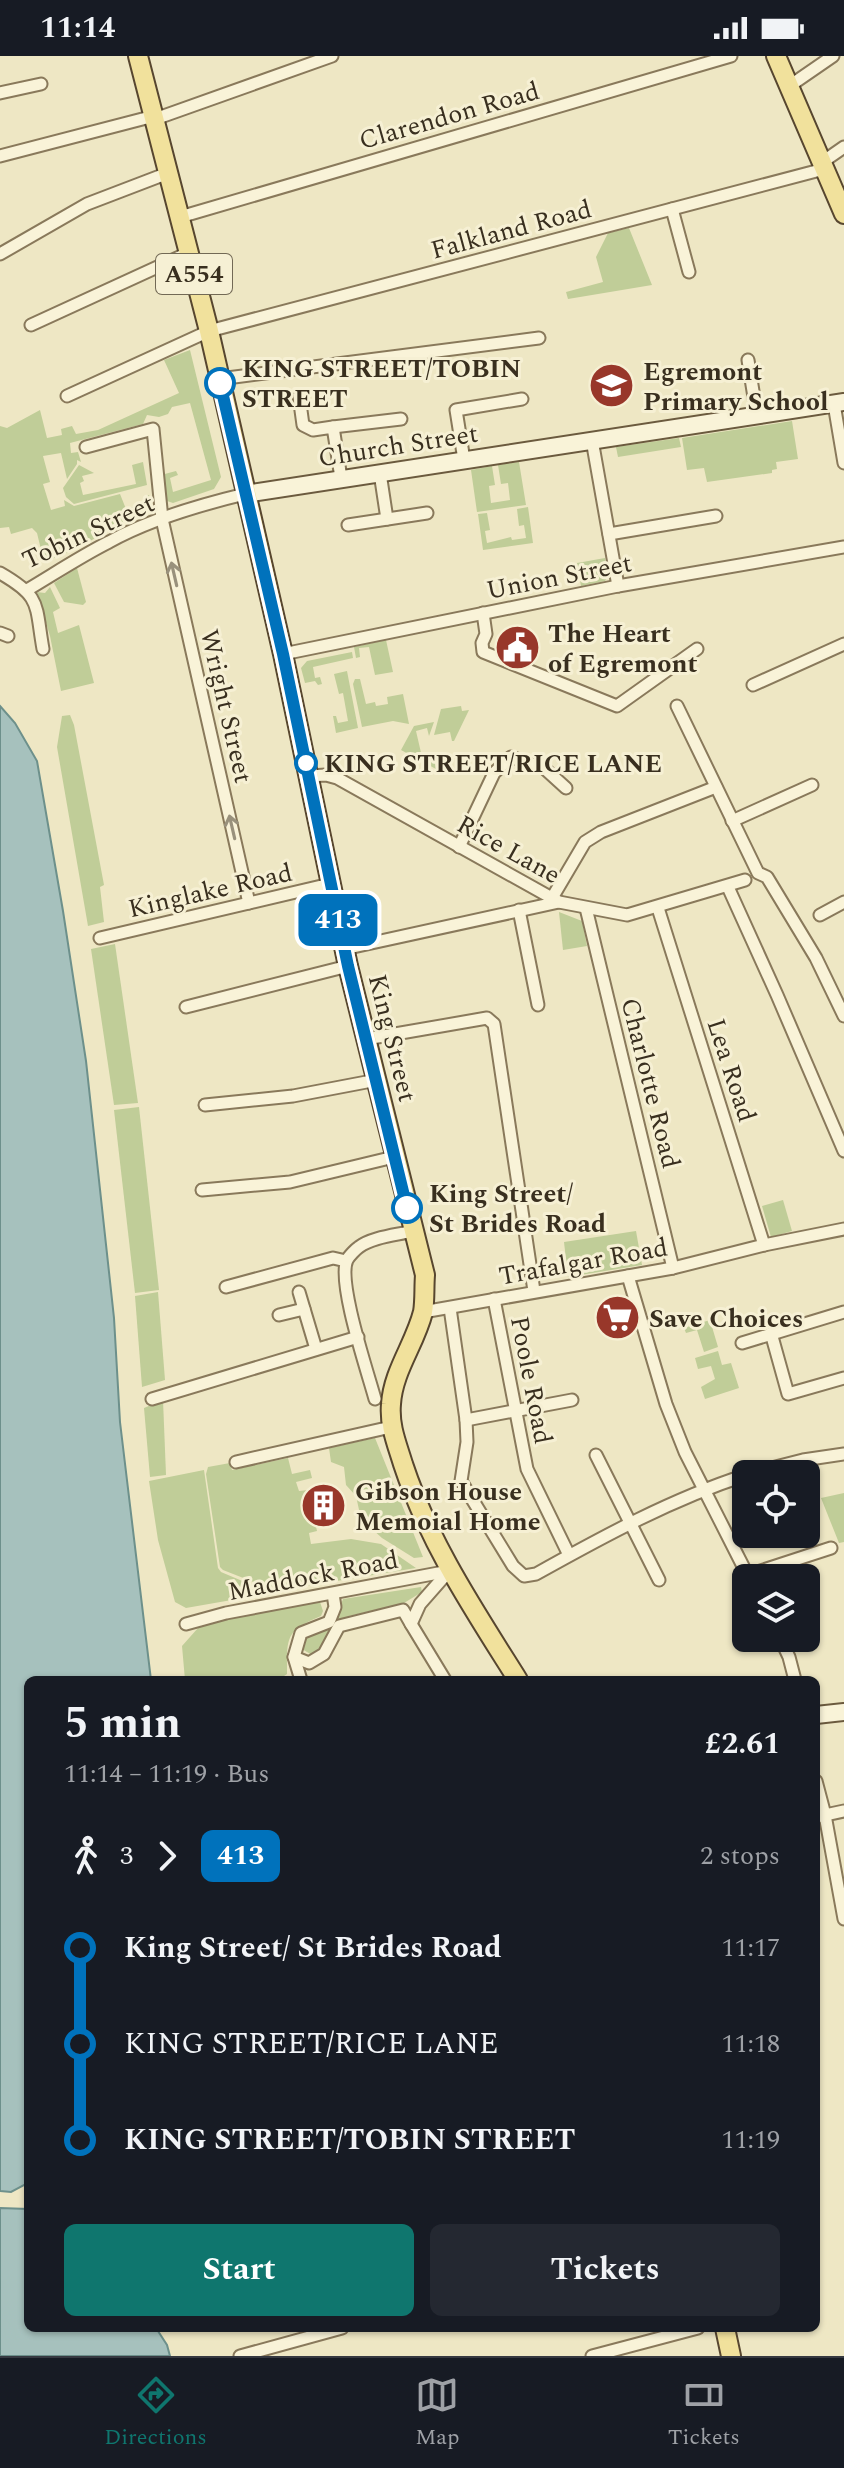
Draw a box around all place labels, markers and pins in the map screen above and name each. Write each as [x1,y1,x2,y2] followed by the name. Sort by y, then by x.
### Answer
[242,349,521,419] place label: KING STREET/TOBIN STREET
[643,352,828,422] place label: Egremont Primary School
[588,362,636,410] school or university icon: Egremont Primary School
[205,368,235,398] marker: KING STREET/TOBIN STREET
[548,614,698,684] place label: The Heart of Egremont
[493,624,541,672] public building icon: The Heart of Egremont
[324,744,662,784] place label: KING STREET/RICE LANE
[295,752,317,774] marker: KING STREET/RICE LANE
[429,1174,606,1244] place label: King Street/ St Brides Road
[392,1193,422,1223] marker: King Street/ St Brides Road
[594,1294,642,1342] supermarket icon: Save Choices
[649,1299,803,1339] place label: Save Choices
[355,1472,541,1542] place label: Gibson House Memoial Home
[300,1482,348,1530] building icon: Gibson House Memoial Home

